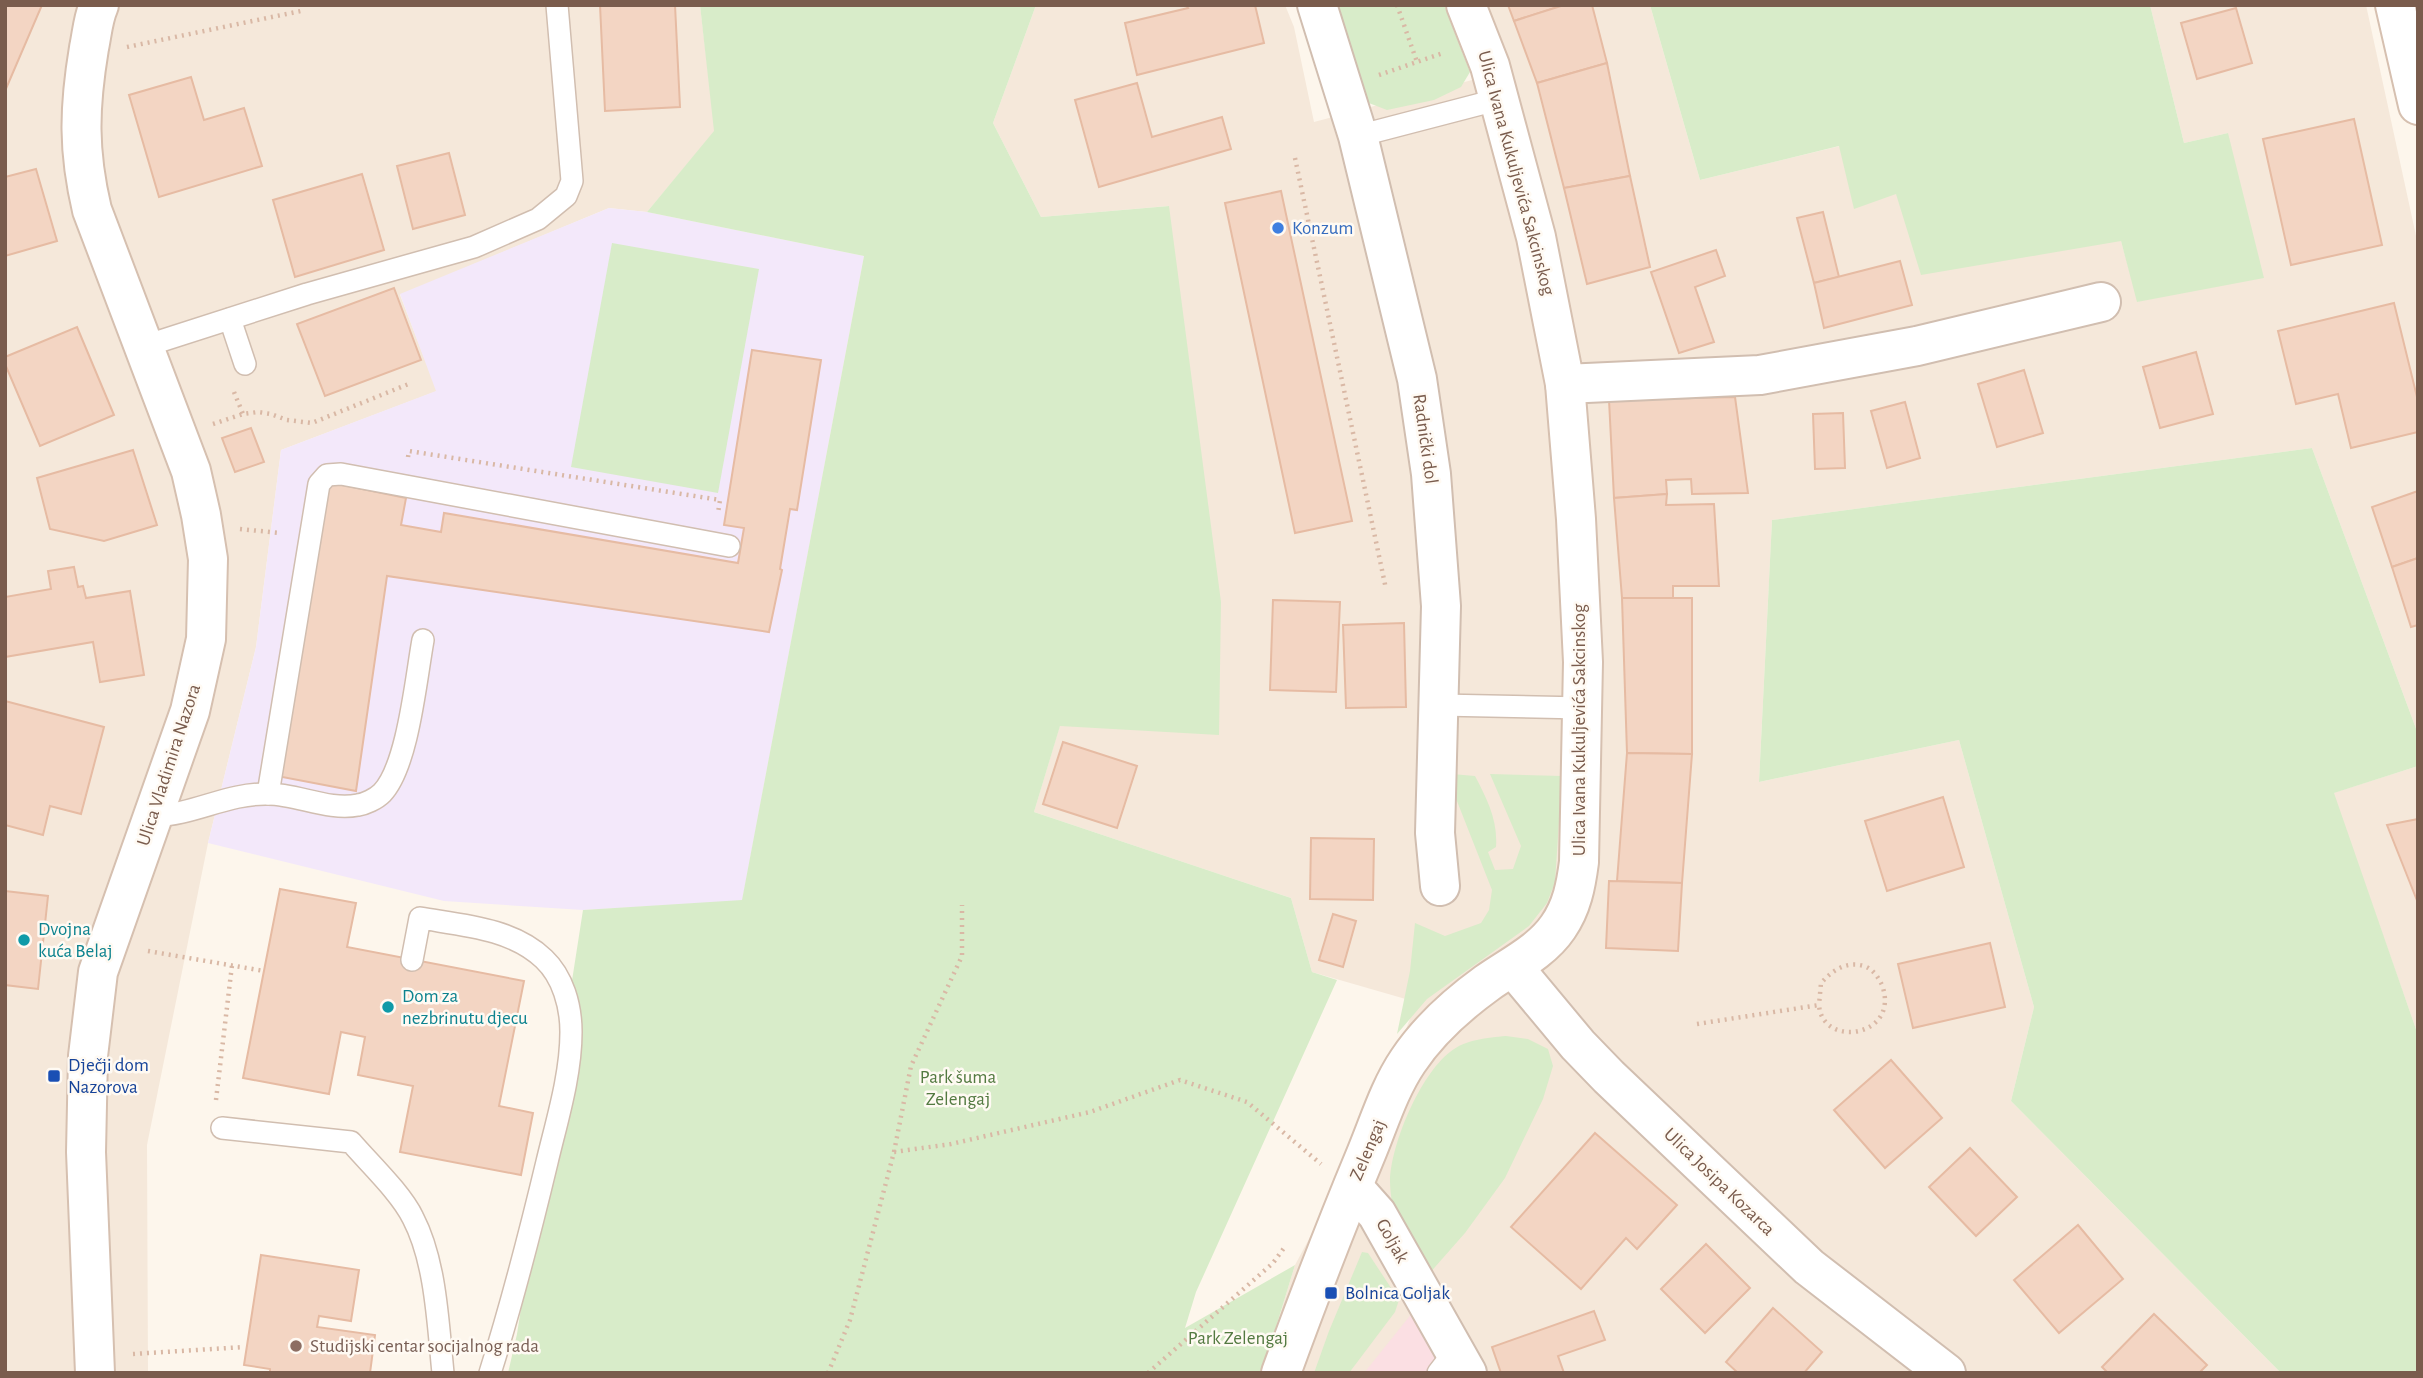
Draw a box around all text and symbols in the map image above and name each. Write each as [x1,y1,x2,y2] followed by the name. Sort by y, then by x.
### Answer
[1474,49,1558,298] street label: Ulica Ivana Kukuljevića Sakcinskog
[1292,219,1353,238] place label: Konzum
[1270,220,1286,236] marker: Konzum
[1409,393,1441,485] street label: Radnički dol
[1570,603,1589,856] street label: Ulica Ivana Kukuljevića Sakcinskog
[134,681,204,848] street label: Ulica Vladimira Nazora
[38,920,113,961] place label: Dvojna kuća Belaj
[16,932,32,948] marker: Dvojna kuća Belaj
[402,987,528,1028] place label: Dom za nezbrinutu djecu
[380,999,396,1015] marker: Dom za nezbrinutu djecu
[68,1056,149,1097] place label: Dječji dom Nazorova
[46,1068,62,1084] marker: Dječji dom Nazorova
[920,1068,996,1109] park label: Park šuma Zelengaj
[1347,1117,1389,1183] street label: Zelengaj
[1660,1125,1778,1240] street label: Ulica Josipa Kozarca
[1372,1216,1412,1267] street label: Goljak
[1345,1284,1450,1303] place label: Bolnica Goljak
[1323,1285,1339,1301] marker: Bolnica Goljak
[1188,1329,1288,1348] park label: Park Zelengaj
[310,1337,539,1356] place label: Studijski centar socijalnog rada
[288,1338,304,1354] marker: Studijski centar socijalnog rada

